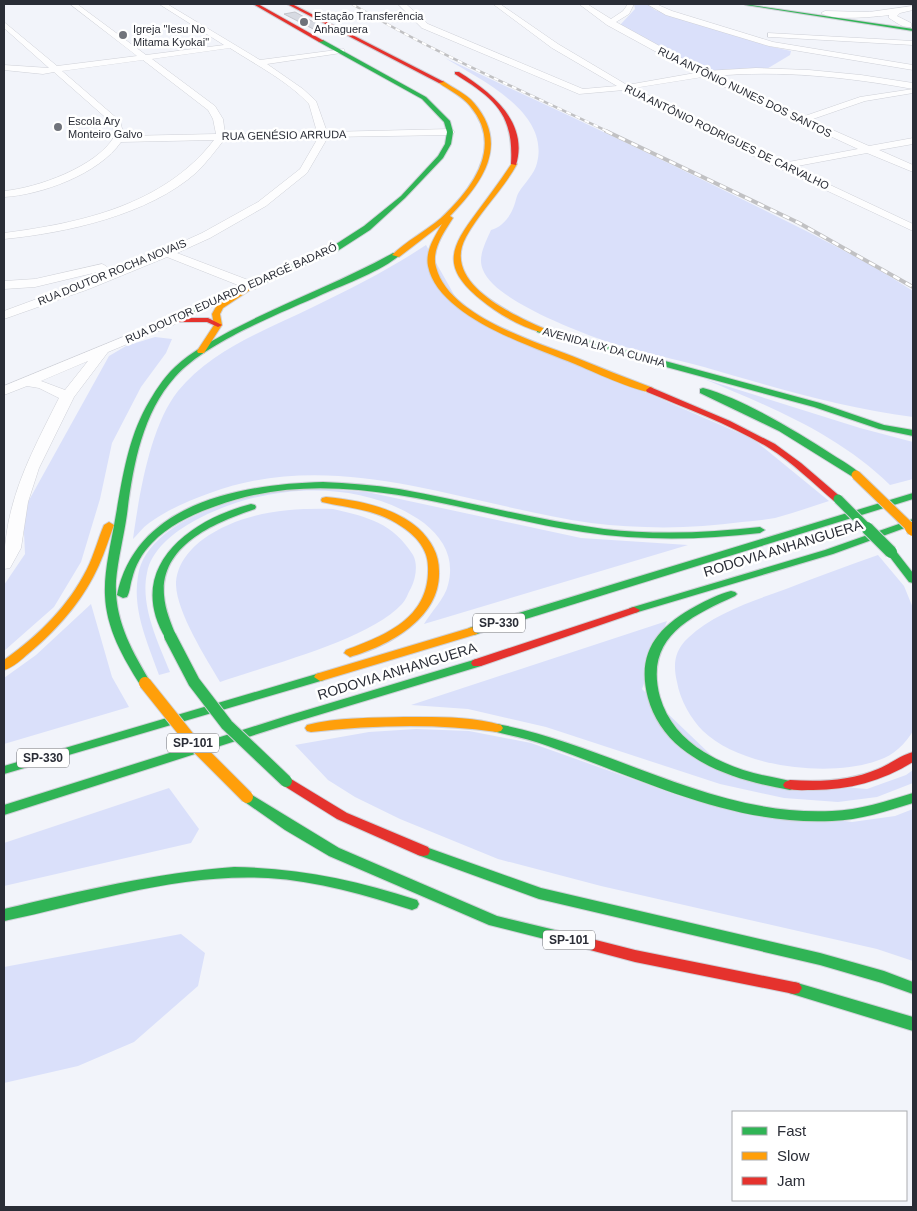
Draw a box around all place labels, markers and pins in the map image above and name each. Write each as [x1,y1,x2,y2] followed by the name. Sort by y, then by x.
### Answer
[314,10,424,35] place label: Estação Transferência Anhaguera
[298,16,310,28] marker: Estação Transferência Anhaguera
[133,23,209,48] place label: Igreja "Iesu No Mitama Kyokai"
[117,29,129,41] marker: Igreja "Iesu No Mitama Kyokai"
[68,115,143,140] place label: Escola Ary Monteiro Galvo
[52,121,64,133] marker: Escola Ary Monteiro Galvo

